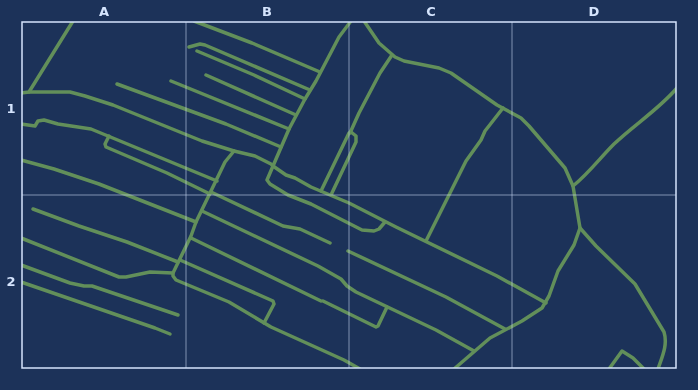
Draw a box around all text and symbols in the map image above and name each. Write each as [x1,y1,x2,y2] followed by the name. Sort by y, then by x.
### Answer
[99,4,109,19] text: A
[262,4,272,19] text: B
[426,4,436,19] text: C
[589,4,600,19] text: D
[6,101,16,116] text: 1
[6,274,16,289] text: 2

